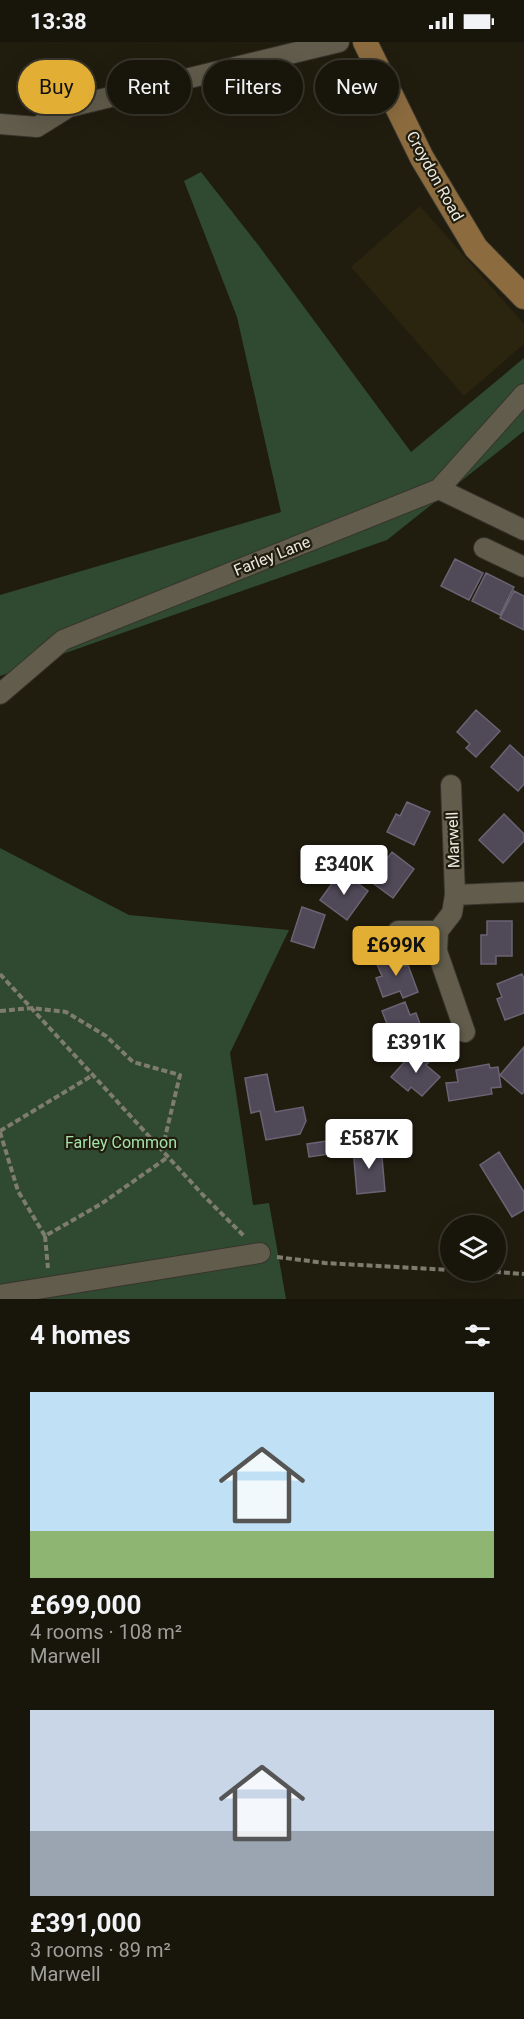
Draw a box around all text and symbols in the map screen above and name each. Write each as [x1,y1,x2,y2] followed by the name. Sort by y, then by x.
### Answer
[30,9,87,34] text: 13:38
[18,60,95,114] chip: Buy
[107,60,191,114] chip: Rent
[203,60,303,114] chip: Filters
[315,60,399,114] chip: New
[402,128,468,224] street label: Croydon Road
[231,532,313,580] street label: Farley Lane
[443,811,463,869] street label: Marwell
[302,845,386,896] pin: £340K
[314,852,374,876] text: £340K
[354,926,438,977] pin: £699K
[366,933,426,957] text: £699K
[374,1023,458,1074] pin: £391K
[386,1030,446,1054] text: £391K
[327,1119,411,1170] pin: £587K
[339,1126,399,1150] text: £587K
[65,1133,177,1152] park label: Farley Common
[440,1215,506,1281] map controls
[440,1215,506,1281] button: layers
[461,1319,494,1352] icon: filters
[30,1320,131,1350] text: 4 homes
[208,1431,316,1539] icon: home
[30,1590,141,1620] text: £699,000
[30,1620,182,1644] text: 4 rooms · 108 m²
[30,1644,101,1668] text: Marwell
[208,1749,316,1857] icon: home
[30,1908,141,1938] text: £391,000
[30,1938,171,1962] text: 3 rooms · 89 m²
[30,1962,101,1986] text: Marwell

